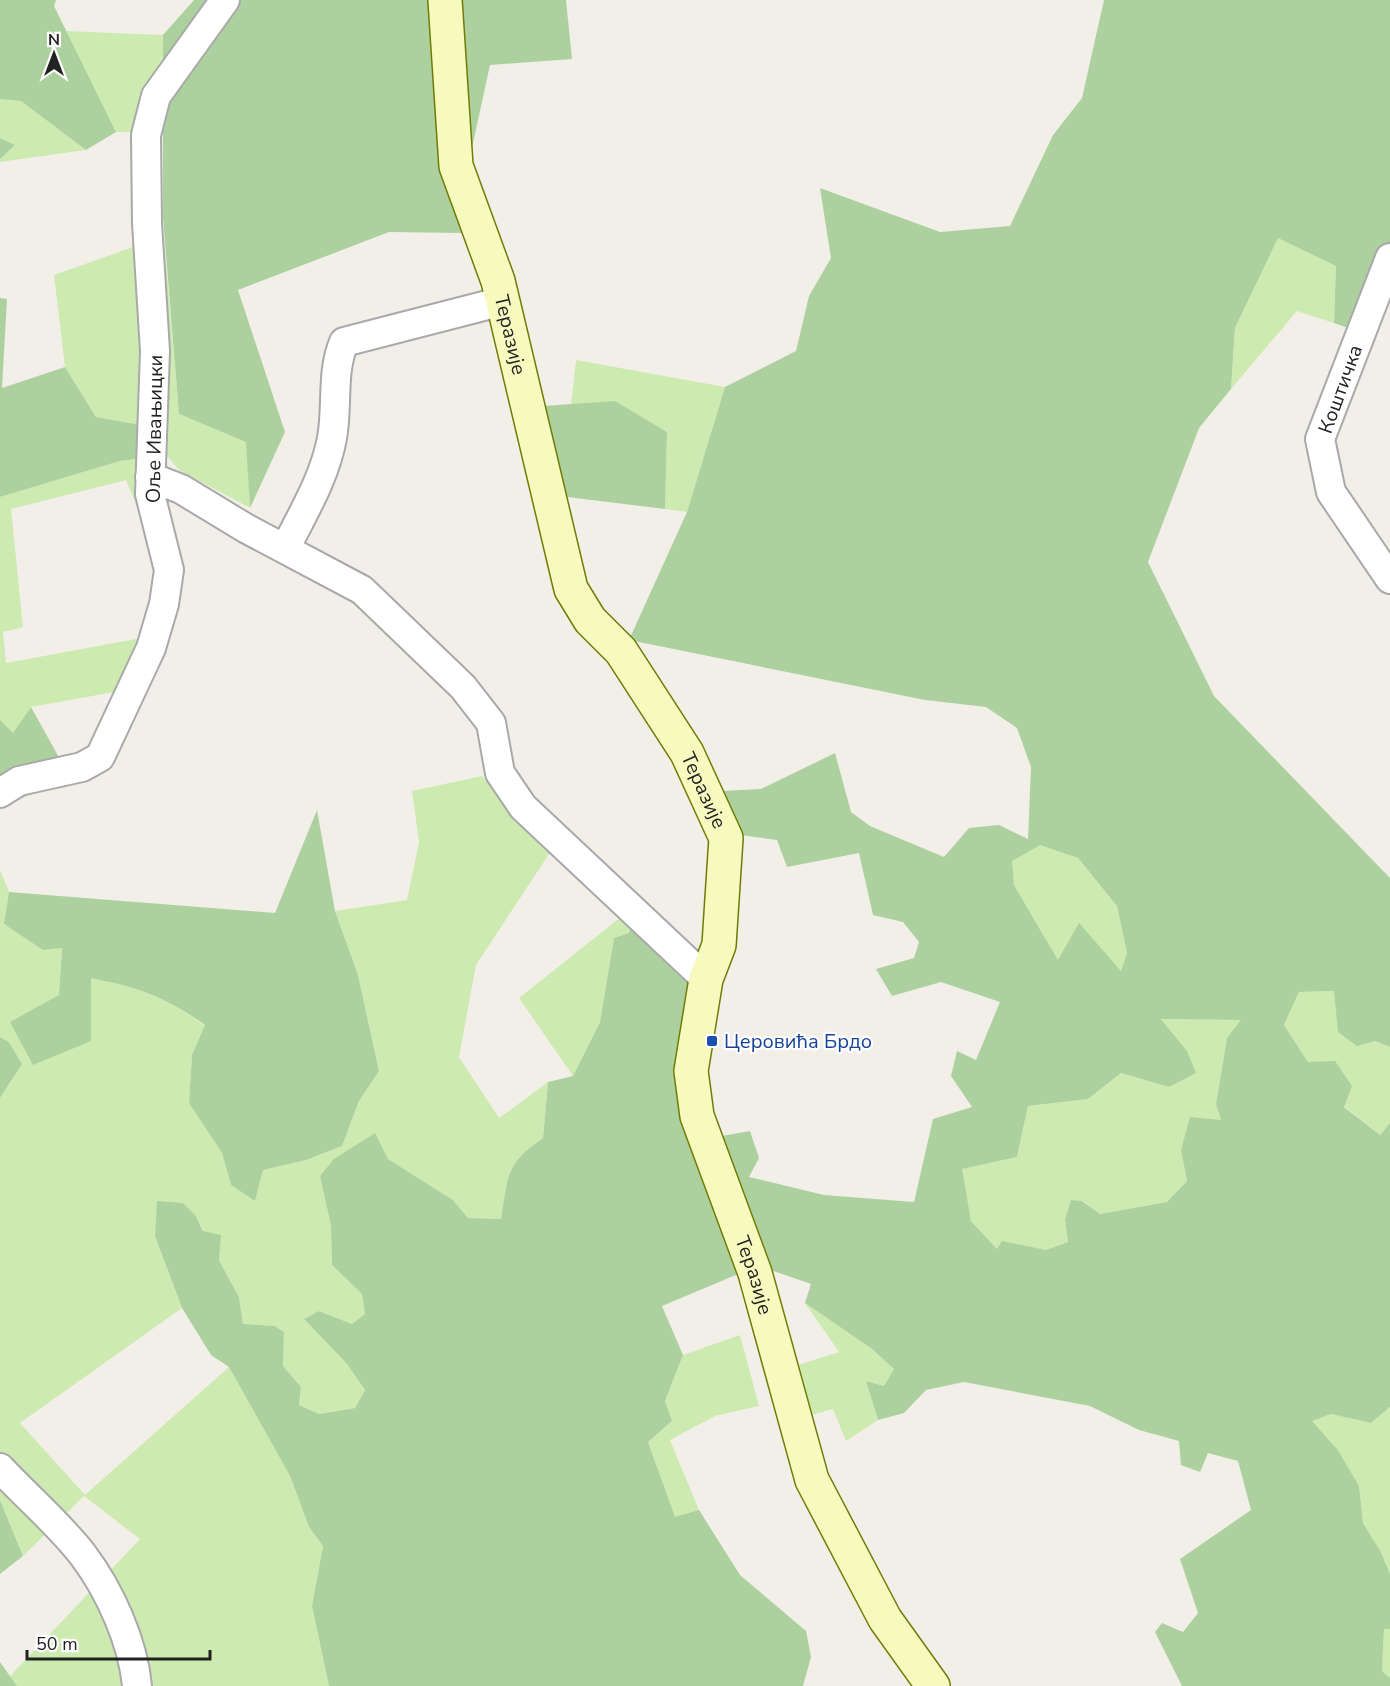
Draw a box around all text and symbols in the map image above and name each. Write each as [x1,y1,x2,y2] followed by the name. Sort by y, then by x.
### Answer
[24,24,84,84] north arrow
[48,29,60,51] text: N
[488,292,533,378] street label: Теразије
[1312,341,1369,437] street label: Коштичка
[140,355,169,503] street label: Оље Ивањицки
[674,748,733,833] street label: Теразије
[724,1028,872,1055] place label: Церовића Брдо
[705,1034,719,1048] marker: Церовића Брдо
[728,1232,779,1318] street label: Теразије
[27,1623,210,1661] scale bar
[36,1632,78,1656] text: 50 m

